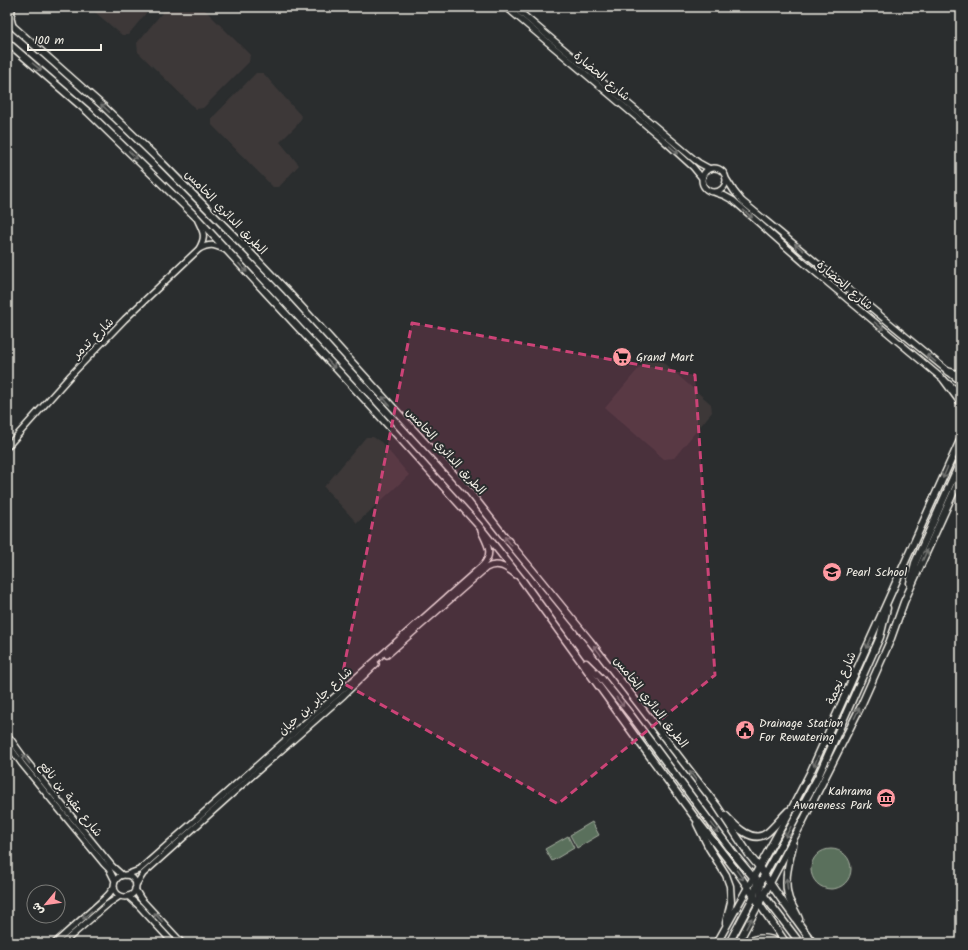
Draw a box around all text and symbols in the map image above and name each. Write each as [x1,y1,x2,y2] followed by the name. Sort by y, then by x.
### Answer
[28,26,101,52] scale bar
[34,31,65,50] text: 100 m
[569,47,634,106] street label: شارع الحضارة
[32,63,42,72] one-way arrow
[100,103,110,113] one-way arrow
[669,146,679,155] one-way arrow
[128,150,138,160] one-way arrow
[180,165,271,259] street label: الطريق الدائري الخامس
[743,210,753,219] one-way arrow
[793,243,804,252] one-way arrow
[812,256,877,315] street label: شارع الحضارة
[238,263,248,273] one-way arrow
[67,313,119,364] street label: شارع تدمر
[874,321,884,330] one-way arrow
[611,346,633,368] supermarket icon: Grand Mart
[636,348,694,367] place label: Grand Mart
[925,353,936,362] one-way arrow
[327,358,336,369] one-way arrow
[382,396,391,406] one-way arrow
[401,403,490,499] street label: الطريق الدائري الخامس
[941,467,948,479] one-way arrow
[504,536,513,547] one-way arrow
[922,550,929,562] one-way arrow
[821,561,843,583] school or university icon: Pearl School
[846,563,907,582] place label: Pearl School
[864,636,872,648] one-way arrow
[593,645,601,656] one-way arrow
[821,649,862,708] street label: شارع نجمة
[609,652,693,752] street label: الطريق الدائري الخامس
[274,663,357,740] street label: شارع جابر بن حيان
[616,696,624,707] one-way arrow
[854,707,861,719] one-way arrow
[759,714,843,747] place label: Drainage Station For Rewatering
[734,719,756,741] public building icon: Drainage Station For Rewatering
[21,754,30,765] one-way arrow
[811,755,819,767] one-way arrow
[34,757,107,841] street label: شارع عقبة بن نافع
[689,770,698,781] one-way arrow
[793,782,872,815] place label: Kahrama Awareness Park
[875,787,897,809] museum icon: Kahrama Awareness Park
[711,823,719,834] one-way arrow
[784,825,792,837] one-way arrow
[735,869,744,880] one-way arrow
[783,878,791,891] one-way arrow
[26,884,66,924] north arrow
[27,899,49,918] text: ش
[82,910,92,919] one-way arrow
[153,912,163,922] one-way arrow
[745,918,753,930] one-way arrow

